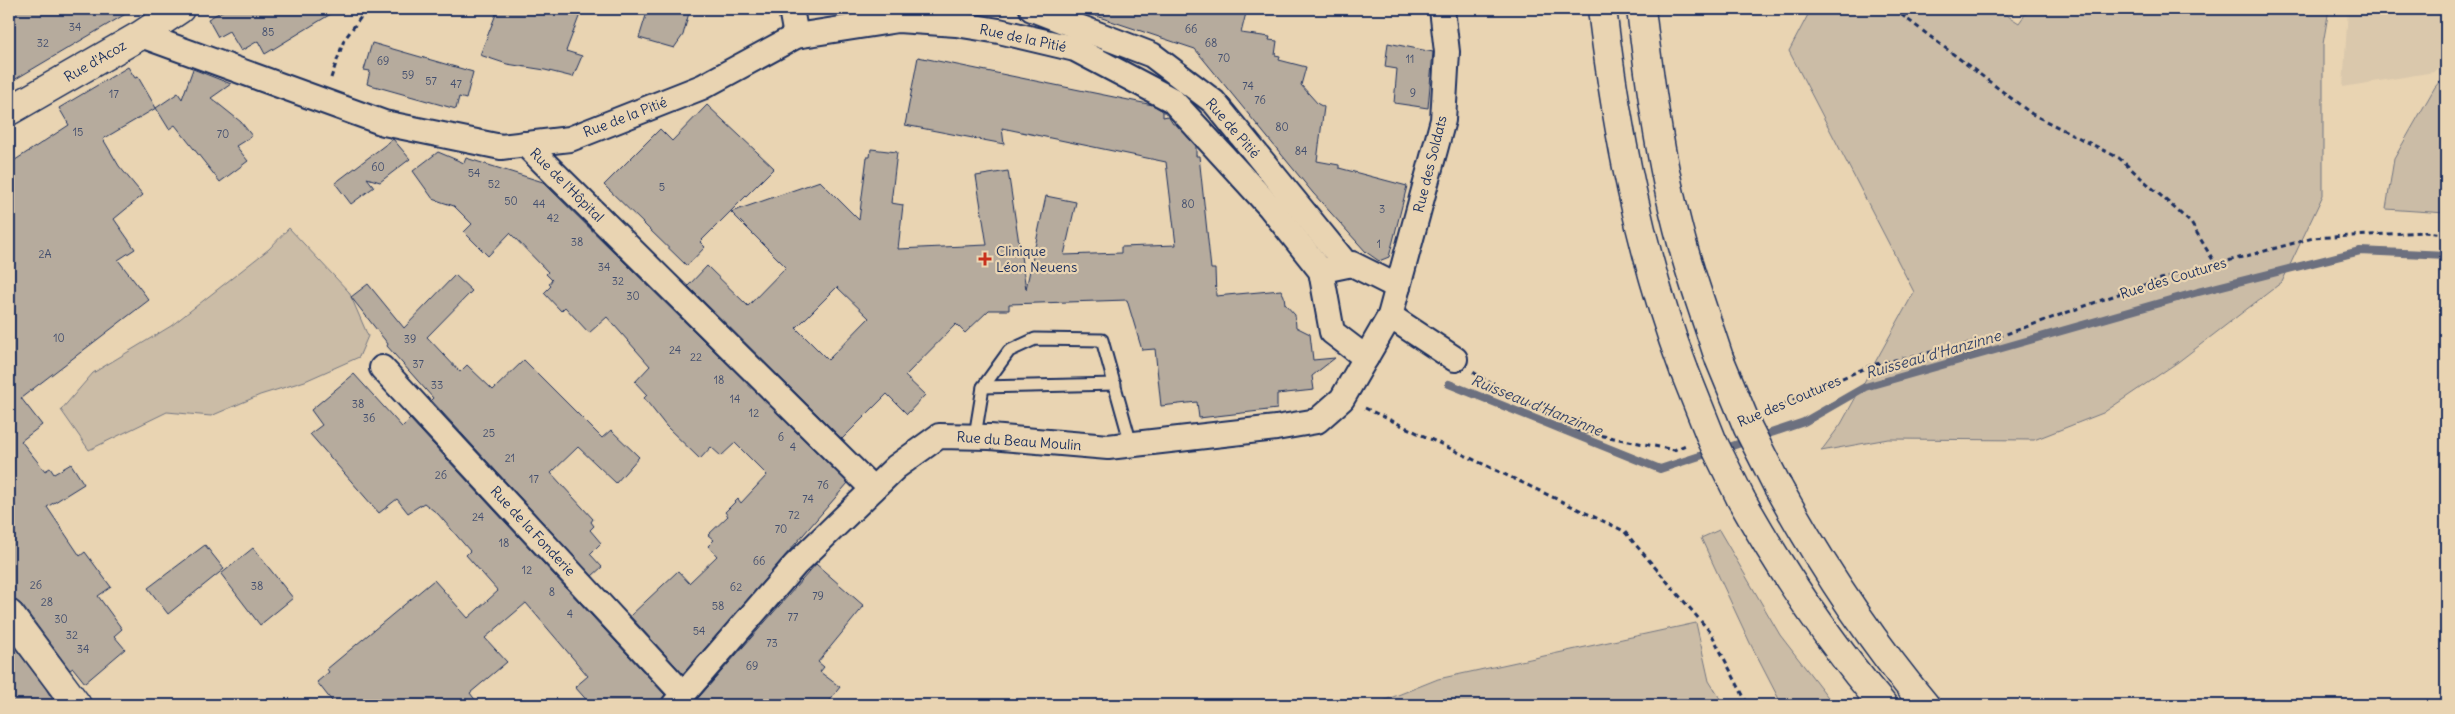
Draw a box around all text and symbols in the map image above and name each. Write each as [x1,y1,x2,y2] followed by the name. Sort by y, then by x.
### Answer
[69,20,81,34] house number: 34
[978,20,1068,56] street label: Rue de la Pitié
[1185,22,1197,36] house number: 66
[262,25,274,39] house number: 85
[37,36,49,50] house number: 32
[61,36,129,86] street label: Rue d'Acoz
[1205,36,1217,50] house number: 68
[1218,51,1230,65] house number: 70
[1406,52,1414,66] house number: 11
[377,54,389,68] house number: 69
[402,68,414,82] house number: 59
[425,74,437,88] house number: 57
[450,77,462,91] house number: 47
[1242,79,1254,93] house number: 74
[1410,86,1416,100] house number: 9
[109,87,119,101] house number: 17
[581,93,669,141] street label: Rue de la Pitié
[1254,93,1266,107] house number: 76
[1202,94,1264,162] street label: Rue de Pitié
[1409,114,1451,214] street label: Rue des Soldats
[1275,120,1289,134] house number: 80
[73,125,83,139] house number: 15
[217,127,229,141] house number: 70
[526,144,608,226] street label: Rue de l'Hôpital
[1295,144,1307,158] house number: 84
[371,160,385,174] house number: 60
[468,166,480,180] house number: 54
[488,177,500,191] house number: 52
[659,180,665,194] house number: 5
[504,194,518,208] house number: 50
[533,197,545,211] house number: 44
[1181,197,1195,211] house number: 80
[1379,202,1385,216] house number: 3
[547,211,559,225] house number: 42
[571,235,583,249] house number: 38
[1377,237,1381,251] house number: 1
[996,242,1077,276] place label: Clinique Léon Neuens
[38,247,52,261] house number: 2A
[978,252,992,266] marker: Clinique Léon Neuens
[2118,253,2228,303] street label: Rue des Coutures
[598,260,610,274] house number: 34
[612,274,624,288] house number: 32
[626,289,640,303] house number: 30
[1863,325,2004,382] water label: Ruisseau d'Hanzinne
[53,331,65,345] house number: 10
[404,332,416,346] house number: 39
[669,343,681,357] house number: 24
[690,350,702,364] house number: 22
[412,357,424,371] house number: 37
[1469,370,1606,440] water label: Ruisseau d'Hanzinne
[1735,371,1843,431] street label: Rue des Coutures
[714,373,724,387] house number: 18
[431,378,443,392] house number: 33
[730,392,740,406] house number: 14
[352,397,364,411] house number: 38
[749,406,759,420] house number: 12
[363,411,375,425] house number: 36
[483,426,495,440] house number: 25
[956,428,1082,454] street label: Rue du Beau Moulin
[778,430,784,444] house number: 6
[790,440,796,454] house number: 4
[505,451,515,465] house number: 21
[435,468,447,482] house number: 26
[529,472,539,486] house number: 17
[817,478,829,492] house number: 76
[487,482,579,580] street label: Rue de la Fonderie
[802,492,814,506] house number: 74
[788,508,800,522] house number: 72
[472,510,484,524] house number: 24
[775,522,787,536] house number: 70
[499,536,509,550] house number: 18
[753,554,765,568] house number: 66
[522,563,532,577] house number: 12
[30,578,42,592] house number: 26
[251,579,263,593] house number: 38
[730,580,742,594] house number: 62
[549,585,555,599] house number: 8
[812,589,824,603] house number: 79
[41,595,53,609] house number: 28
[712,599,724,613] house number: 58
[567,607,573,621] house number: 4
[788,610,799,624] house number: 77
[54,612,68,626] house number: 30
[693,624,705,638] house number: 54
[66,628,78,642] house number: 32
[766,636,778,650] house number: 73
[77,642,89,656] house number: 34
[746,659,758,673] house number: 69

